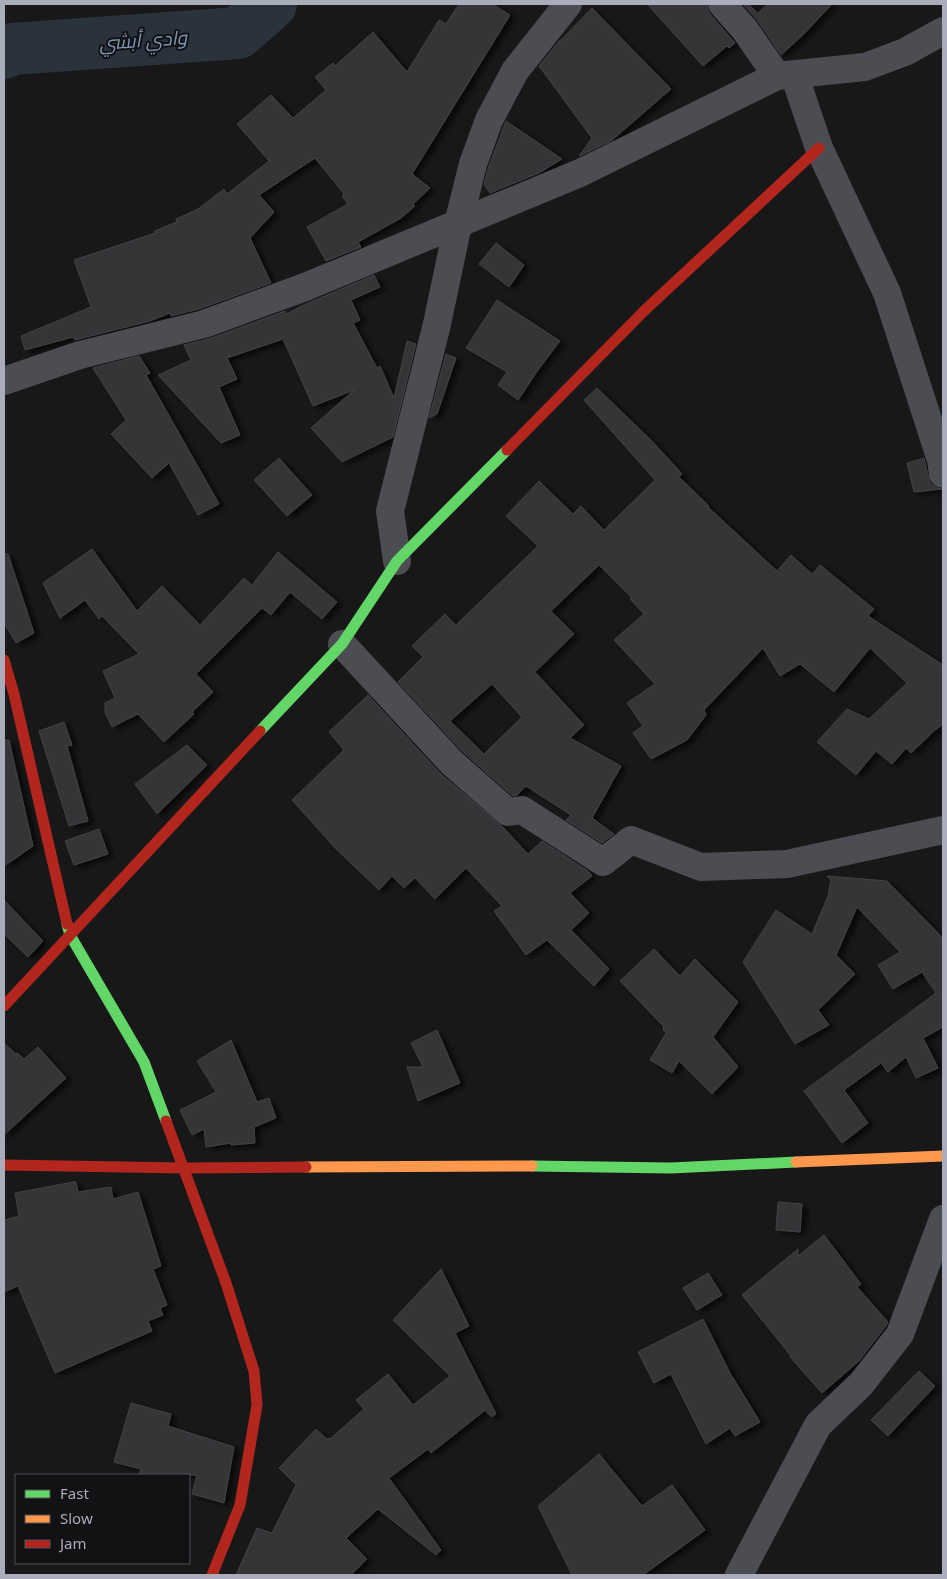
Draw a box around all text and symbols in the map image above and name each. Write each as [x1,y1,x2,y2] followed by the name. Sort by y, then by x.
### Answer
[98,24,190,59] water label: وادي أبشي
[15,1474,190,1564] legend
[60,1483,89,1503] text: Fast
[60,1508,93,1528] text: Slow
[58,1533,87,1553] text: Jam

